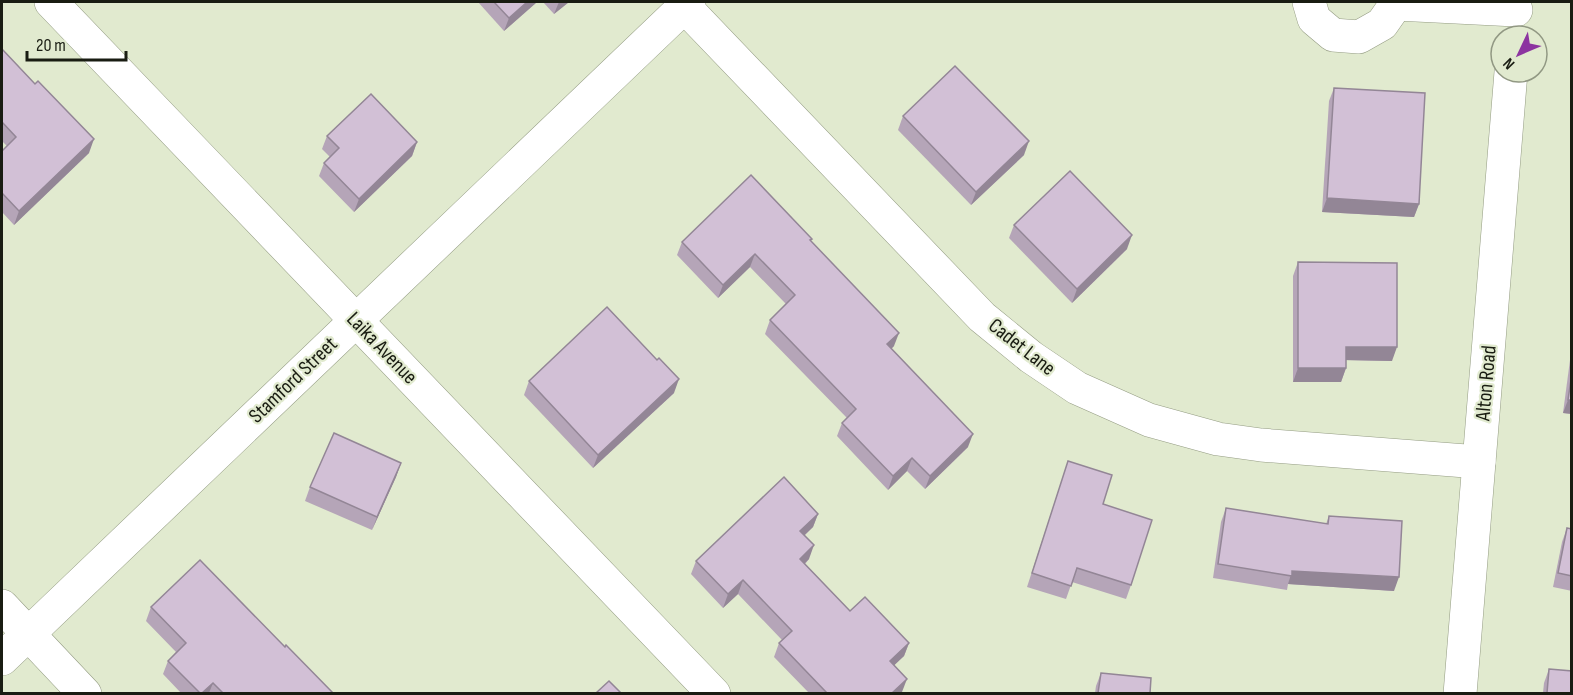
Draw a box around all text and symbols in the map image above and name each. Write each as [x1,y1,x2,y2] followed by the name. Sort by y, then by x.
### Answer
[27,24,126,62] scale bar
[1489,24,1549,84] north arrow
[36,35,66,56] text: 20 m
[1499,54,1519,73] text: N
[342,307,422,389] street label: Laika Avenue
[984,313,1060,381] street label: Cadet Lane
[244,332,342,428] street label: Stamford Street
[1470,344,1502,423] street label: Alton Road

